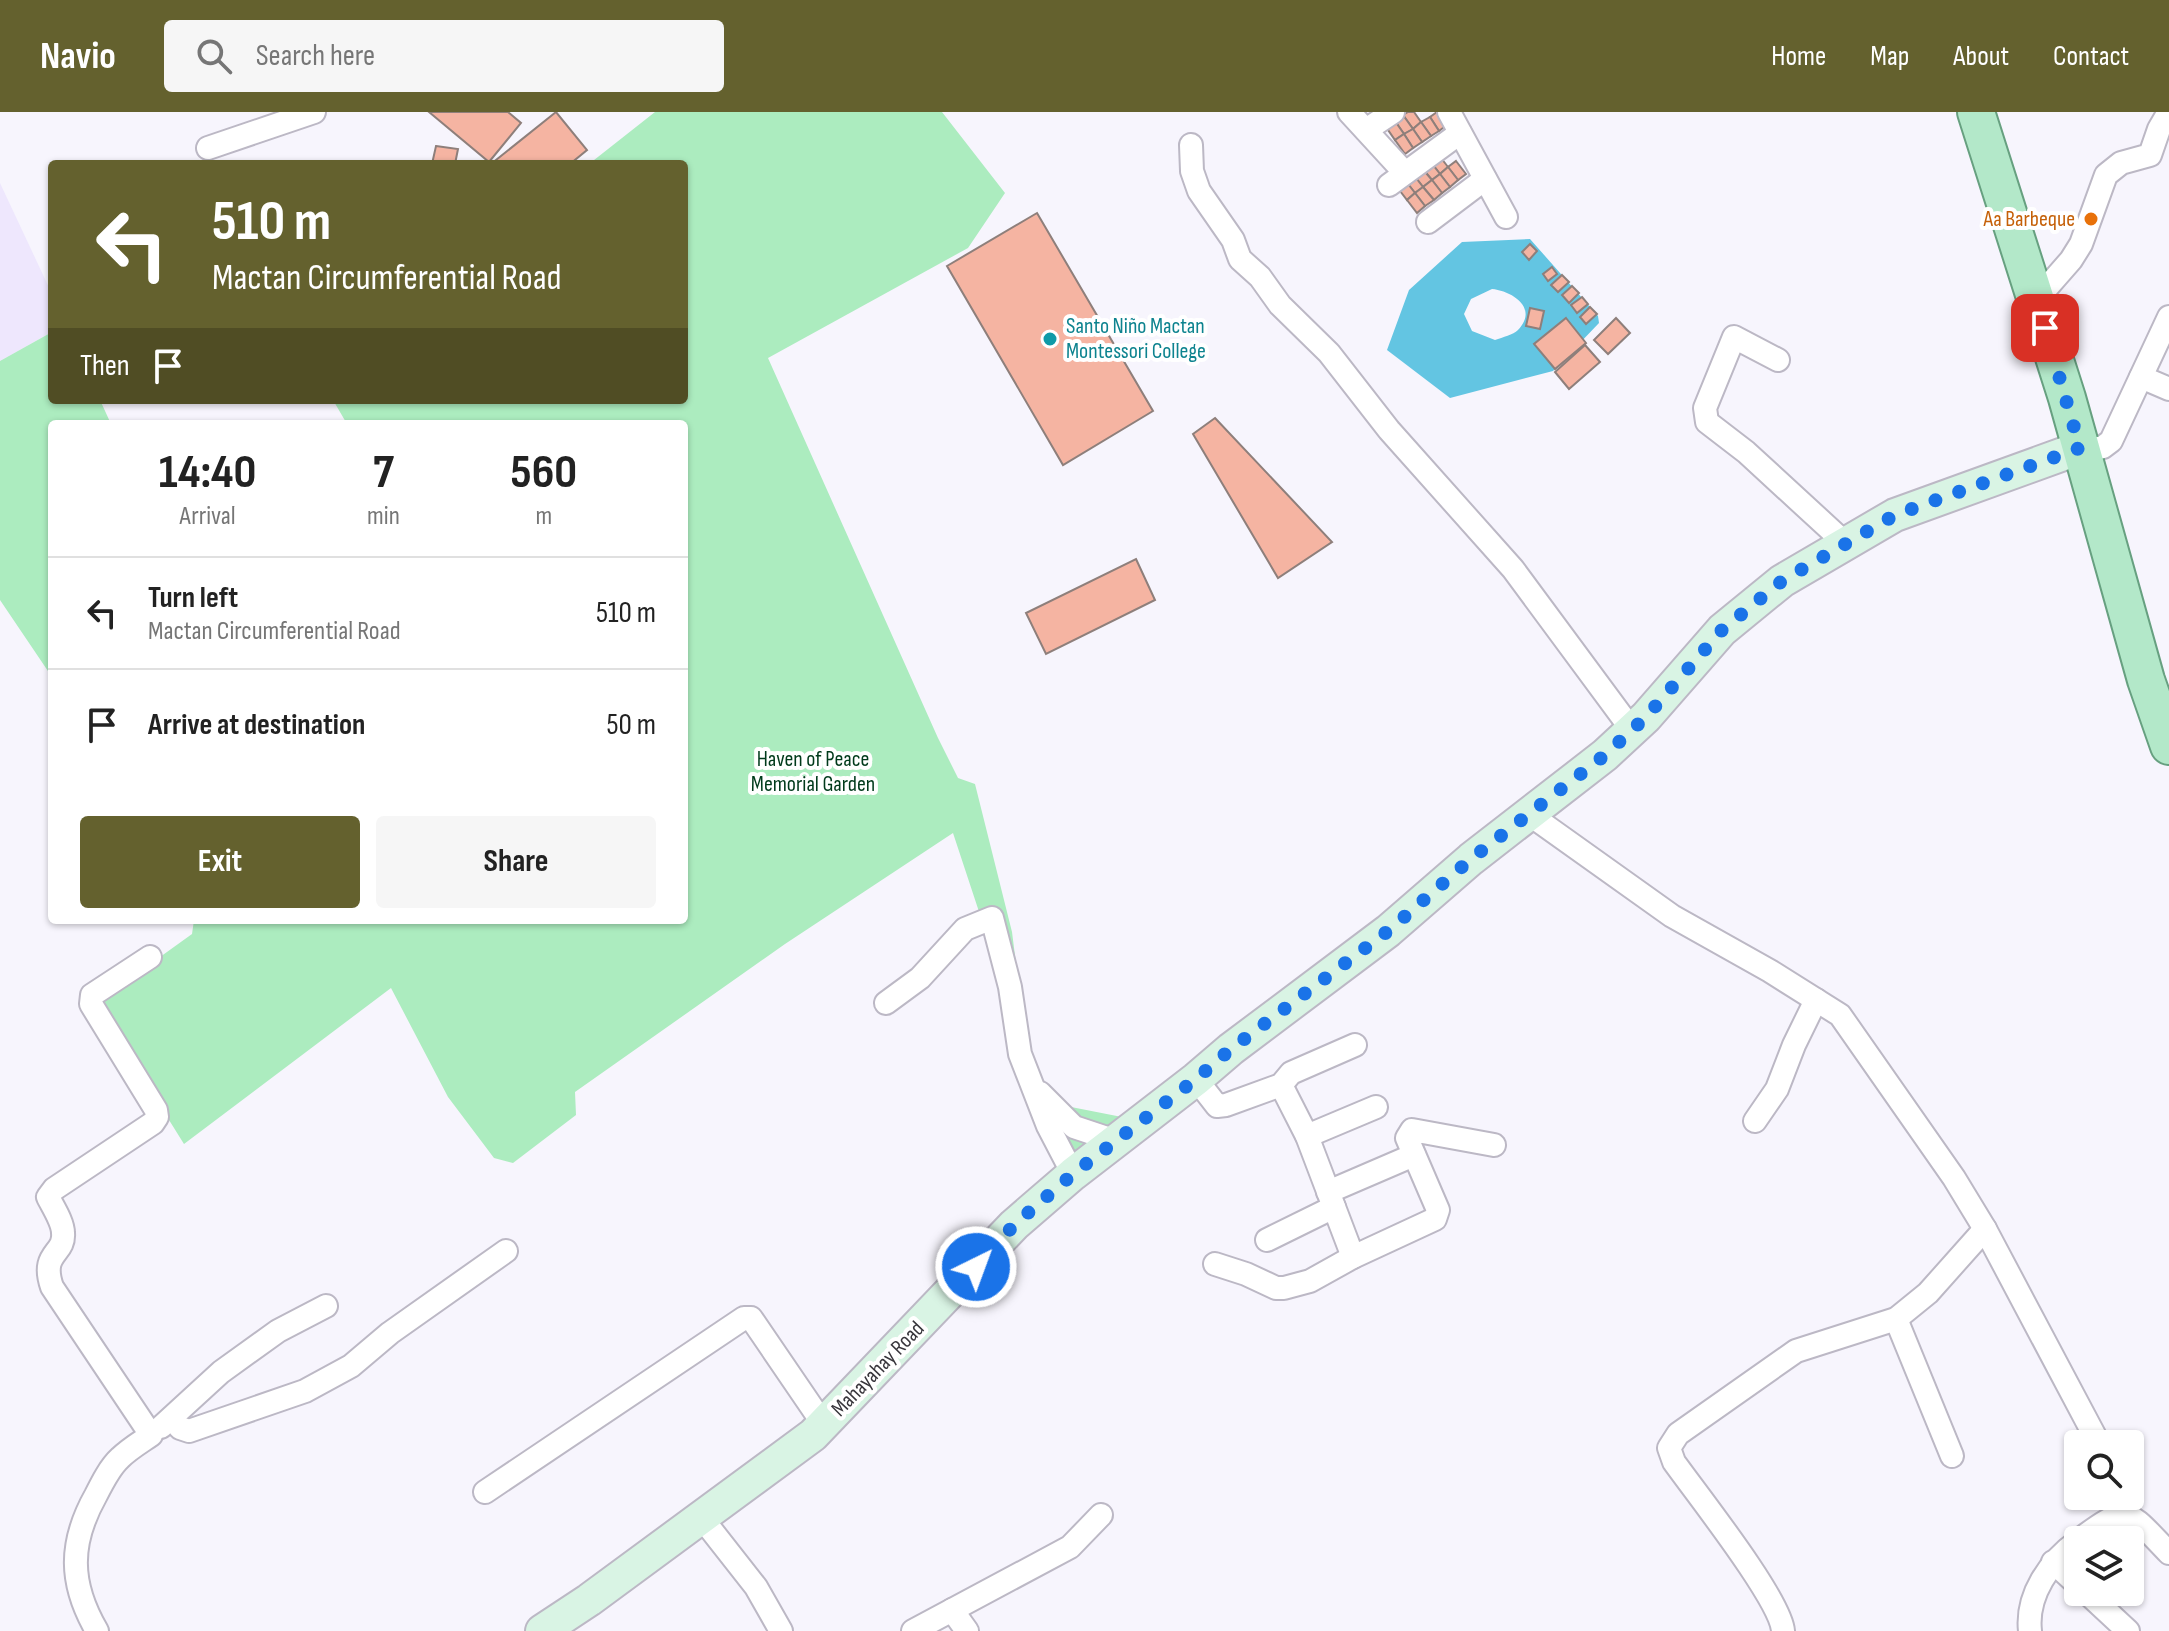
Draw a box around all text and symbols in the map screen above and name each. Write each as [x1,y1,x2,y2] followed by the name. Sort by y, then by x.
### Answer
[164,20,724,92] search box
[40,34,116,79] text: Navio
[192,34,236,78] icon: search
[256,38,375,74] text: Search here
[1771,40,1826,73] text: Home
[1870,40,1909,73] text: Map
[1953,40,2009,73] text: About
[2053,40,2129,73] text: Contact
[212,189,331,256] text: 510 m
[80,192,184,296] icon: left
[1982,206,2075,233] place label: Aa Barbeque
[2082,210,2100,228] marker: Aa Barbeque
[212,257,562,300] text: Mactan Circumferential Road
[2011,294,2079,362] pin
[2023,306,2067,350] icon: arrive
[1066,313,1206,365] place label: Santo Niño Mactan Montessori College
[1041,330,1059,348] marker: Santo Niño Mactan Montessori College
[146,344,190,388] icon: arrive
[80,348,130,384] text: Then
[159,444,256,501] text: 14:40
[373,444,394,501] text: 7
[511,444,577,501] text: 560
[180,501,236,532] text: Arrival
[367,501,400,532] text: min
[536,501,552,532] text: m
[148,580,238,616] text: Turn left
[80,591,124,635] icon: left
[596,595,656,631] text: 510 m
[148,616,401,647] text: Mactan Circumferential Road
[80,703,124,747] icon: arrive
[148,707,365,743] text: Arrive at destination
[607,707,656,743] text: 50 m
[751,746,875,798] park label: Haven of Peace Memorial Garden
[80,816,360,908] button: Exit
[376,816,656,908] button: Share
[934,1225,1018,1309] position arrow
[826,1316,930,1422] street label: Mahayahay Road
[2064,1430,2144,1606] map controls
[2064,1430,2144,1510] button: search
[2064,1526,2144,1606] button: layers

